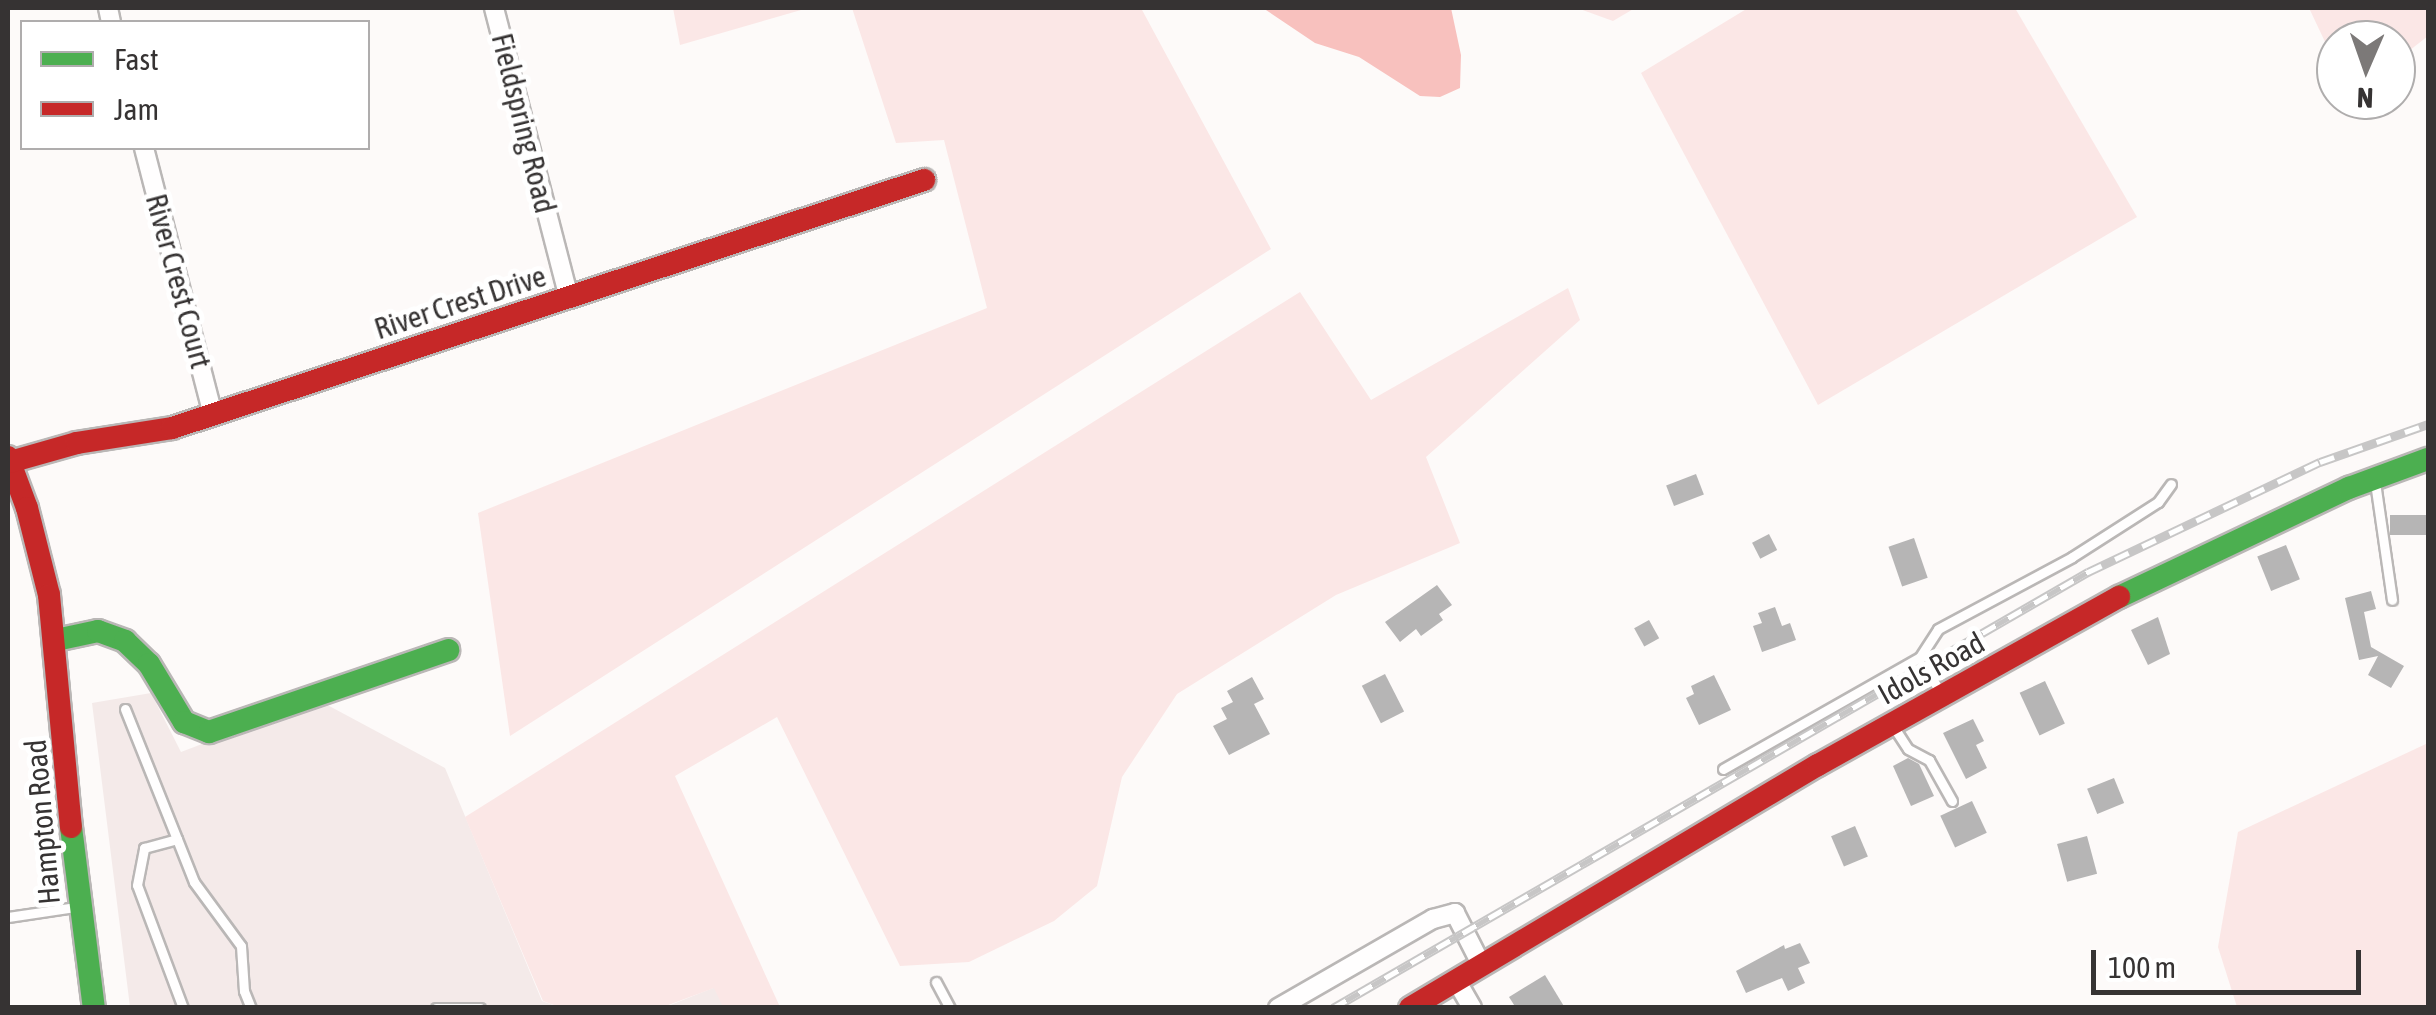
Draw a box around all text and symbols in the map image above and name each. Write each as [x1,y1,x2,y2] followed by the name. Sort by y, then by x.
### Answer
[20,20,370,150] legend
[2316,20,2416,120] north arrow
[484,29,564,217] street label: Fieldspring Road
[114,42,159,76] text: Fast
[2356,82,2374,114] text: N
[114,92,159,126] text: Jam
[138,190,220,372] street label: River Crest Court
[370,257,550,347] street label: River Crest Drive
[1872,624,1990,712] street label: Idols Road
[17,738,67,906] street label: Hampton Road
[2096,930,2366,992] scale bar
[2108,950,2176,984] text: 100 m

